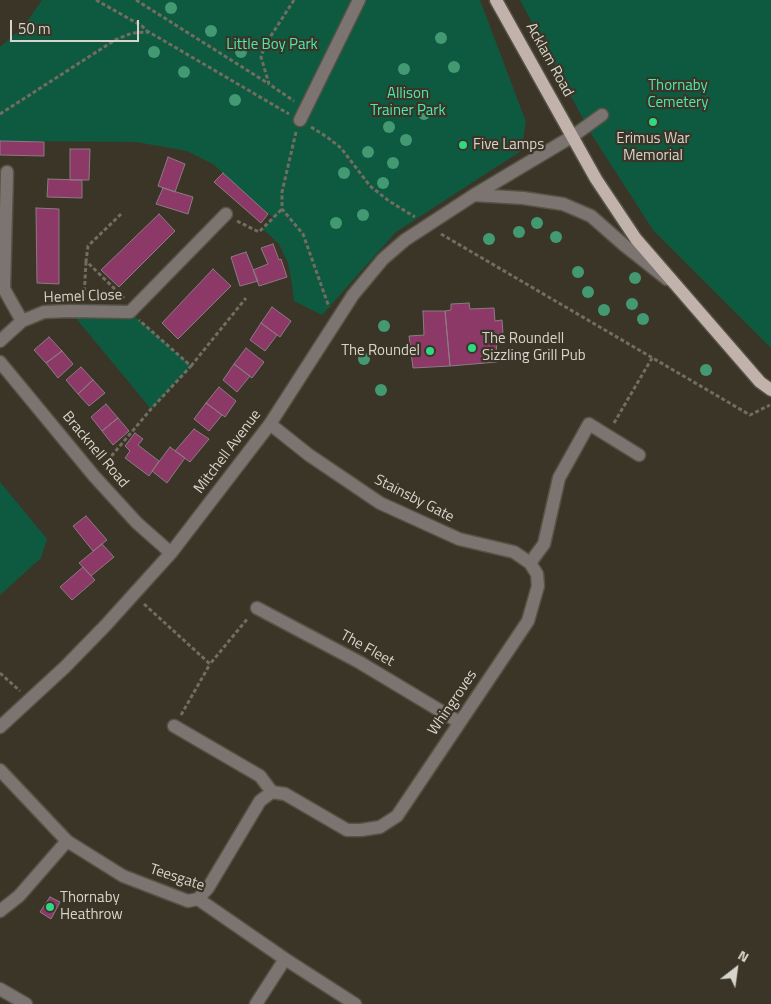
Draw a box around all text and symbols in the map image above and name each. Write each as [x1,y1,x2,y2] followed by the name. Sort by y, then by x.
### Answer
[12,10,141,42] scale bar
[18,17,51,40] text: 50 m
[521,20,577,100] street label: Acklam Road
[226,36,318,54] park label: Little Boy Park
[648,77,708,112] park label: Thornaby Cemetery
[370,85,446,120] park label: Allison Trainer Park
[647,116,659,128] marker: Erimus War Memorial
[616,130,690,165] place label: Erimus War Memorial
[473,136,544,154] place label: Five Lamps
[457,139,469,151] marker: Five Lamps
[43,287,123,307] street label: Hemel Close
[482,330,586,365] place label: The Roundell Sizzling Grill Pub
[341,342,420,360] place label: The Roundel
[466,342,478,354] marker: The Roundell Sizzling Grill Pub
[424,345,436,357] marker: The Roundel
[191,406,265,498] street label: Mitchell Avenue
[58,408,132,492] street label: Bracknell Road
[371,471,457,527] street label: Stainsby Gate
[337,627,397,671] street label: The Fleet
[425,667,481,739] street label: Whingroves
[147,861,207,895] street label: Teesgate
[60,889,123,924] place label: Thornaby Heathrow
[44,901,56,913] marker: Thornaby Heathrow
[711,944,761,994] north arrow
[734,944,753,967] text: N

